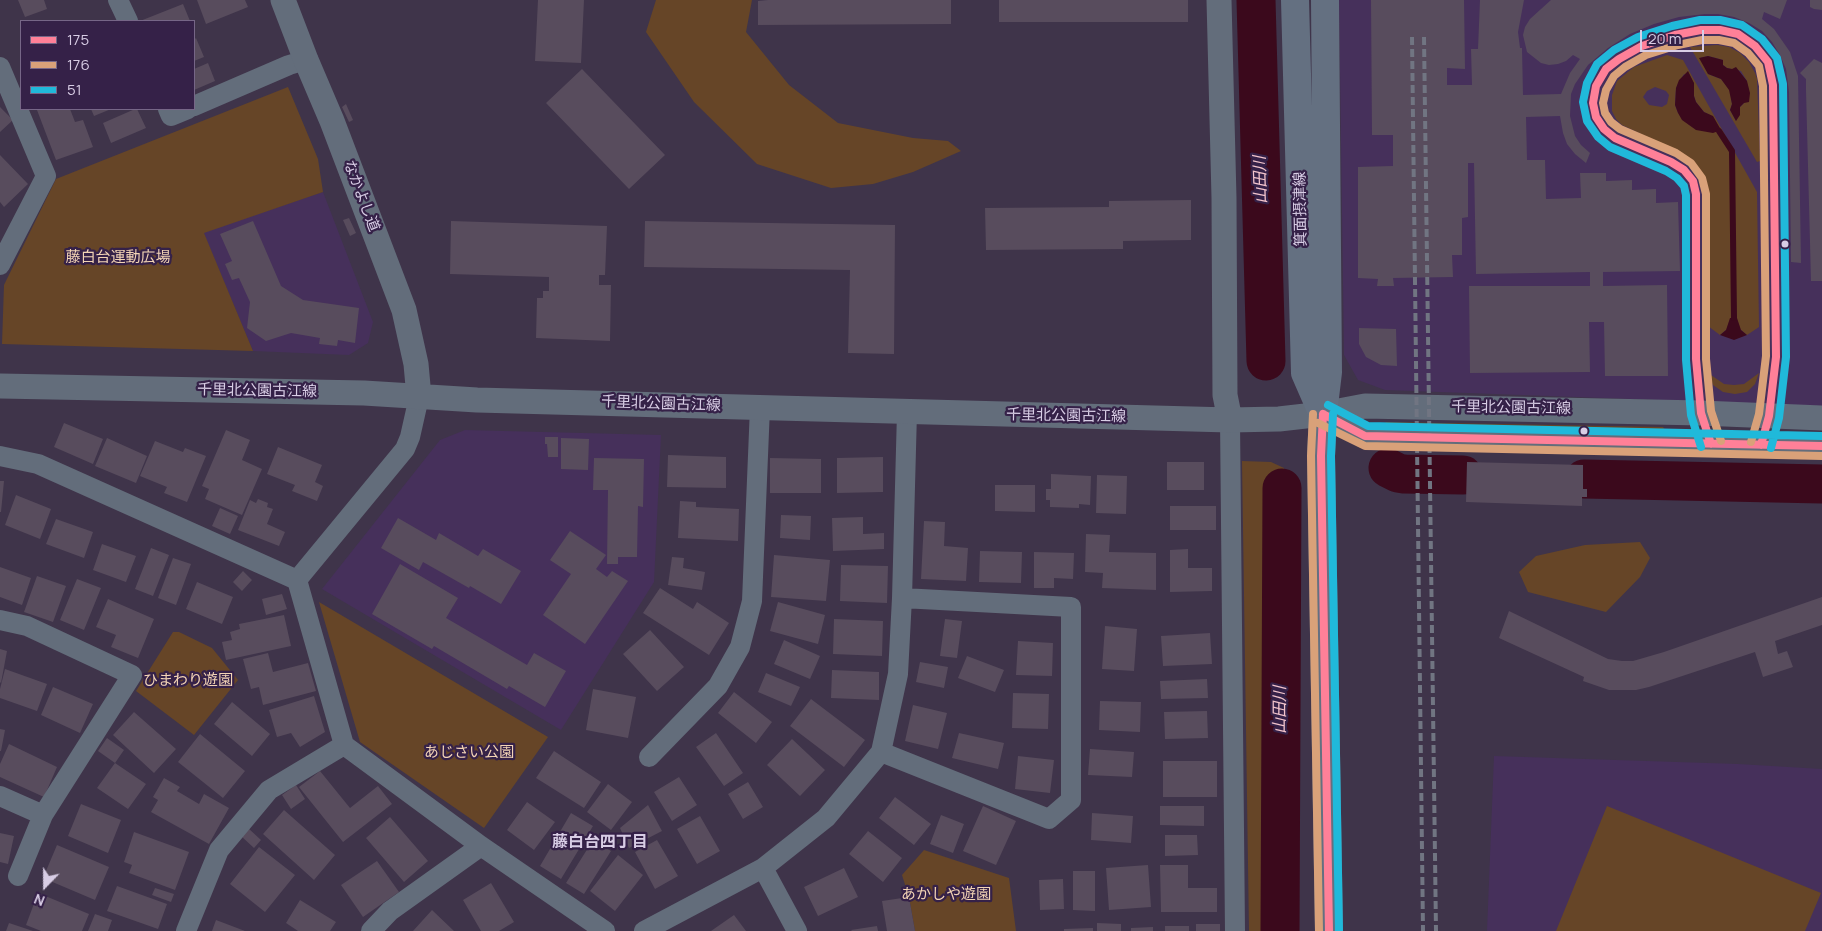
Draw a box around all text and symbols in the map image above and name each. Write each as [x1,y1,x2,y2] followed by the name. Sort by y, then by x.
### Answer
[20,20,195,110] legend
[1642,20,1706,52] scale bar
[1648,28,1681,49] text: 20 m
[67,29,89,50] text: 175
[67,54,90,75] text: 176
[67,79,82,100] text: 51
[1251,156,1271,204] water label: 山田川
[339,158,383,234] street label: なかよし道
[1291,171,1311,247] street label: 箕面摂津線
[1780,239,1790,249] unlabelled marker
[66,249,170,267] park label: 藤白台運動広場
[197,381,317,401] street label: 千里北公園古江線
[601,393,721,415] street label: 千里北公園古江線
[1451,398,1571,418] street label: 千里北公園古江線
[1006,406,1126,426] street label: 千里北公園古江線
[1579,426,1589,436] unlabelled marker
[143,672,233,690] park label: ひまわり遊園
[1271,686,1291,734] water label: 山田川
[424,744,514,762] park label: あじさい公園
[552,833,648,853] district label: 藤白台四丁目
[20,861,70,911] north arrow
[901,886,991,904] park label: あかしや遊園
[31,890,47,911] text: N

